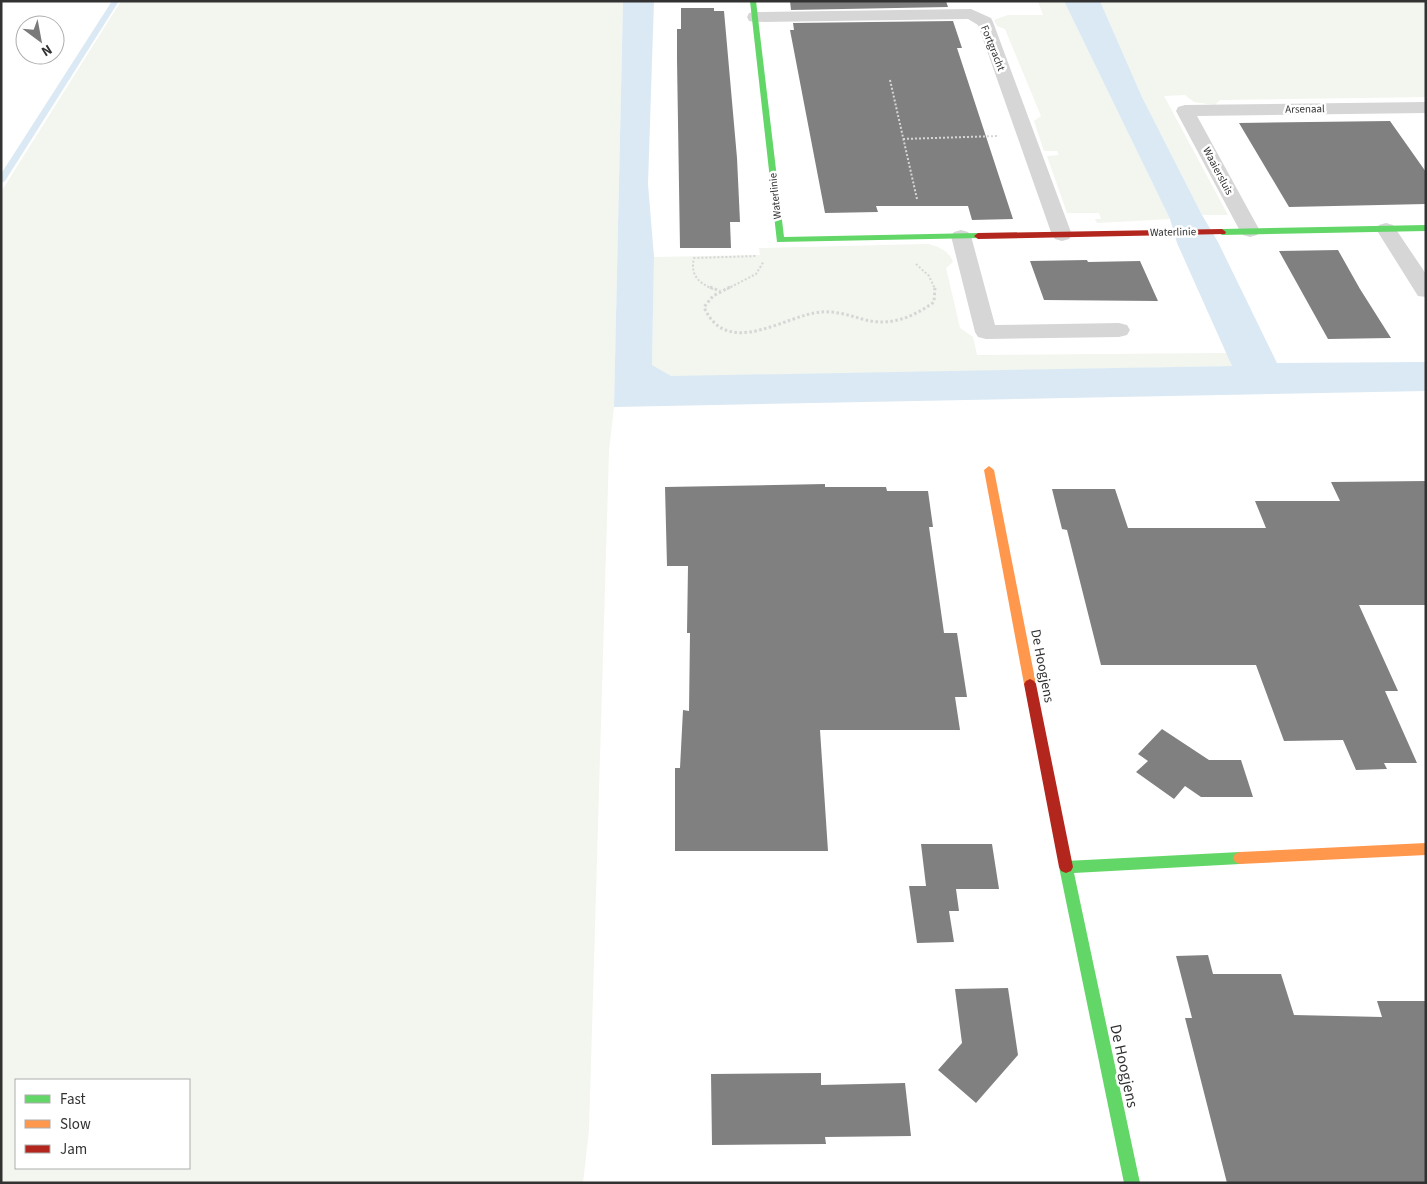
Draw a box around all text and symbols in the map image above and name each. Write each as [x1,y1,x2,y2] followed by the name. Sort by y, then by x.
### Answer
[15,15,65,65] north arrow
[977,23,1009,73] street label: Fortgracht
[37,39,56,61] text: N
[1285,101,1325,117] street label: Arsenaal
[1199,144,1237,198] street label: Waaiersluis
[765,172,785,220] street label: Waterlinie
[1150,224,1197,240] street label: Waterlinie
[1025,628,1059,704] street label: De Hoogjens
[1104,1022,1144,1110] street label: De Hoogjens
[15,1079,190,1169] legend
[60,1089,86,1110] text: Fast
[60,1114,91,1135] text: Slow
[60,1139,87,1160] text: Jam

